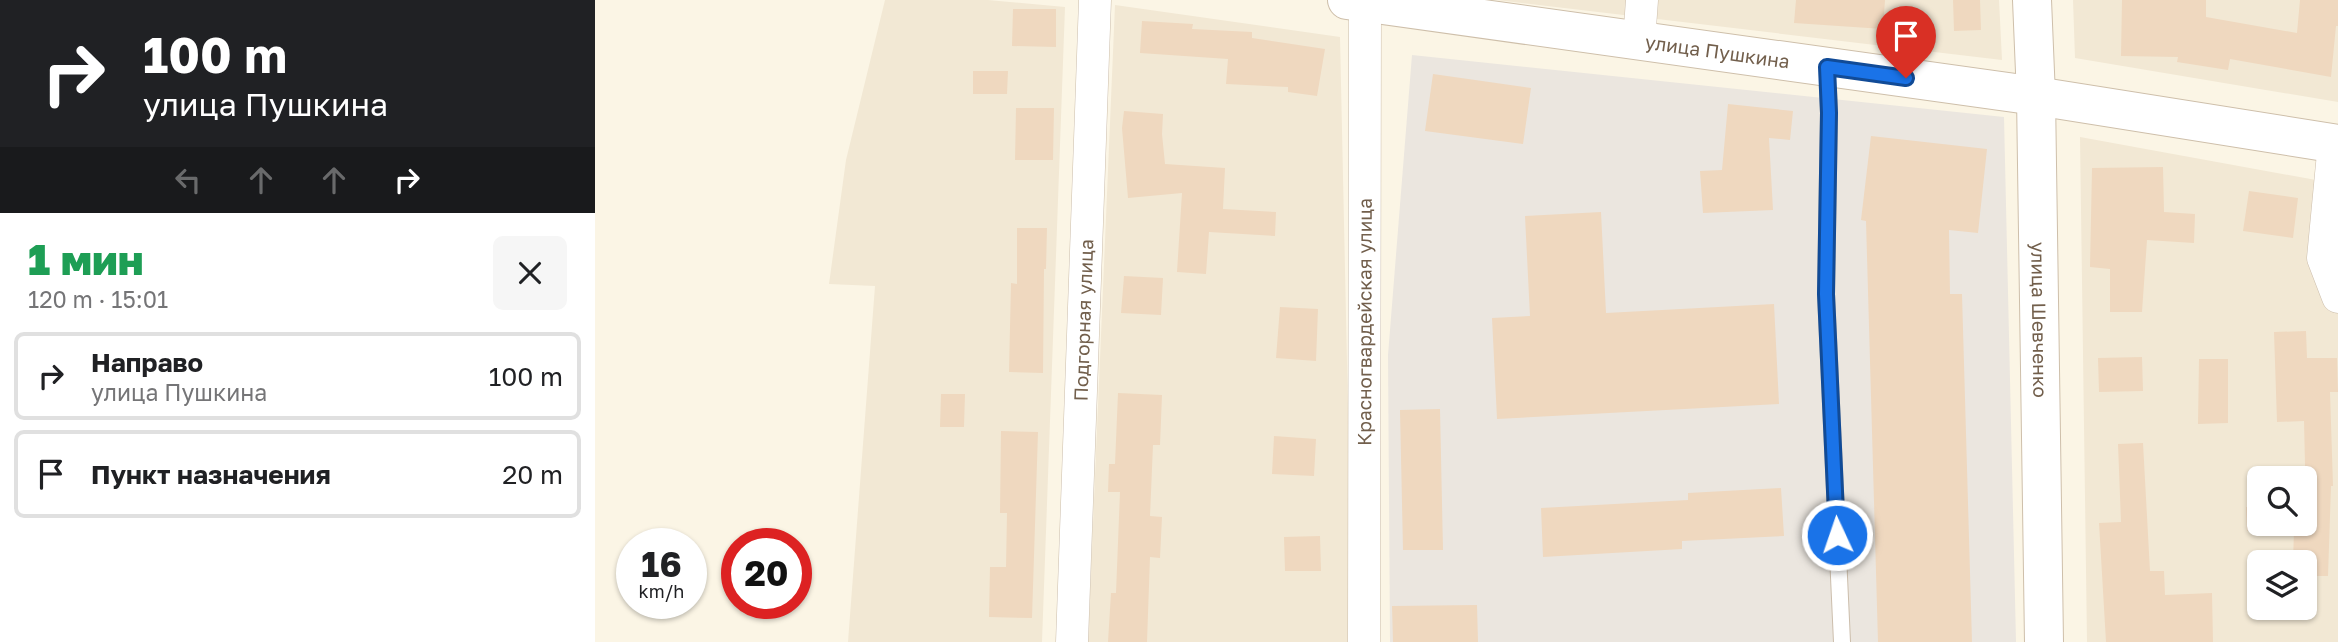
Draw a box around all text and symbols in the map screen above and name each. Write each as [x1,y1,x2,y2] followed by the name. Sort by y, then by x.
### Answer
[1876,6,1936,78] pin
[1887,17,1925,55] icon: arrive
[143,25,287,84] text: 100 m
[28,28,119,119] icon: right
[1644,30,1791,73] street label: улица Пушкина
[143,85,388,123] text: улица Пушкина
[169,161,207,199] icon: left
[242,161,280,199] icon: ahead
[315,161,353,199] icon: ahead
[388,161,426,199] icon: right
[1352,198,1376,446] street label: Красногвардейская улица
[28,234,144,284] text: 1 мин
[493,236,567,310] button: close
[1069,239,1097,402] street label: Подгорная улица
[2027,242,2052,398] street label: улица Шевченко
[28,285,168,313] text: 120 m · 15:01
[91,347,203,378] text: Направо
[32,357,70,395] icon: right
[489,361,563,392] text: 100 m
[91,378,267,406] text: улица Пушкина
[32,455,70,493] icon: arrive
[91,459,331,490] text: Пункт назначения
[502,459,563,490] text: 20 m
[2247,466,2317,620] map controls
[2247,466,2317,536] button: search
[1800,498,1874,572] position arrow
[721,528,812,619] speed limit sign: 20
[641,543,682,585] text: 16
[2247,550,2317,620] button: layers
[639,580,684,602] text: km/h

